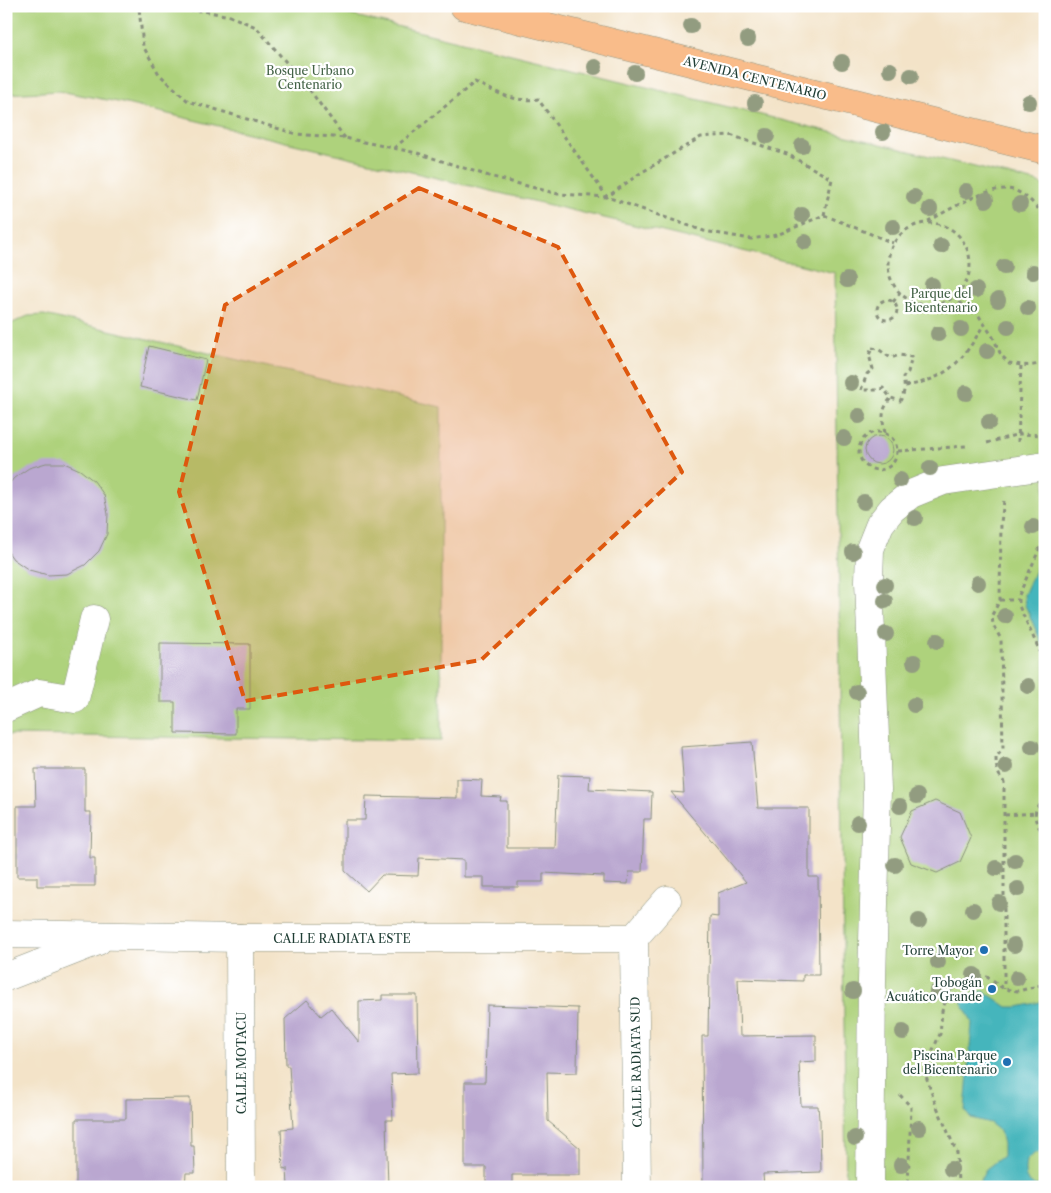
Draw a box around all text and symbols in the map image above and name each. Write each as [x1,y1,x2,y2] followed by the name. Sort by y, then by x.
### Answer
[681,53,828,103] street label: AVENIDA CENTENARIO
[266,63,354,92] park label: Bosque Urbano Centenario
[904,286,978,315] park label: Parque del Bicentenario
[273,931,411,946] street label: CALLE RADIATA ESTE
[902,943,974,958] place label: Torre Mayor
[978,944,990,956] marker: Torre Mayor
[885,975,982,1004] place label: Tobogán Acuático Grande
[986,983,998,995] marker: Tobogán Acuático Grande
[627,996,645,1128] street label: CALLE RADIATA SUD
[234,1012,249,1114] street label: CALLE MOTACU
[903,1048,997,1077] place label: Piscina Parque del Bicentenario
[1001,1056,1013,1068] marker: Piscina Parque del Bicentenario

